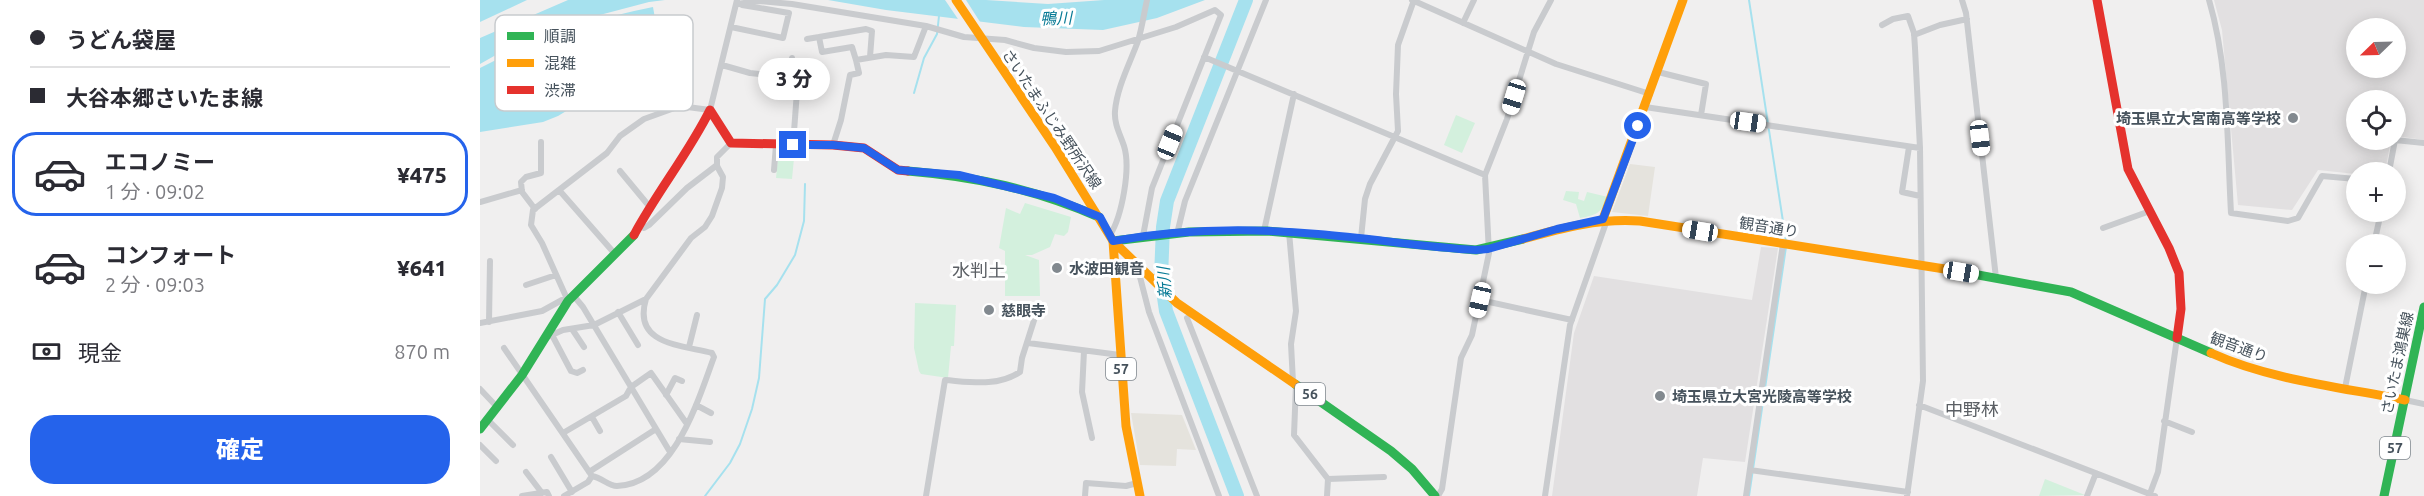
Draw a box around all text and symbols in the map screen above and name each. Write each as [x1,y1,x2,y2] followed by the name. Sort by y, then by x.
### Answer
[1040,8,1074,28] water label: 鴨川
[495,15,693,111] legend
[2346,18,2406,78] north arrow
[2346,18,2406,294] map controls
[66,27,176,52] text: うどん袋屋
[544,27,576,45] text: 順調
[999,46,1105,192] street label: さいたまふじみ野所沢線
[544,54,576,72] text: 混雑
[757,58,829,100] callout: 3 分
[776,67,812,90] text: 3 分
[1500,77,1528,117] car
[544,81,576,99] text: 渋滞
[66,85,263,110] text: 大谷本郷さいたま線
[2346,90,2406,150] button: locate
[2116,110,2281,127] place label: 埼玉県立大宮南高等学校
[1729,111,1767,133] car
[2286,111,2300,125] marker: 埼玉県立大宮南高等学校
[1624,112,1651,139] route start
[1969,119,1991,157] car
[1155,122,1185,162] car
[779,131,806,158] route end
[33,147,87,201] icon: car
[105,149,215,174] text: エコノミー
[397,162,447,187] text: ¥475
[2346,162,2406,222] button: +
[105,180,205,203] text: 1 分 · 09:02
[1738,214,1800,240] street label: 観音通り
[1681,219,1719,243] car
[2346,234,2406,294] button: −
[33,240,87,294] icon: car
[105,242,236,267] text: コンフォート
[397,255,447,280] text: ¥641
[952,260,1006,280] district label: 水判土
[1069,260,1144,277] place label: 水波田観音
[1942,260,1980,284] car
[1050,261,1064,275] marker: 水波田観音
[1154,264,1174,300] water label: 新川
[105,273,205,296] text: 2 分 · 09:03
[1467,280,1493,320] car
[1001,302,1046,319] place label: 慈眼寺
[982,303,996,317] marker: 慈眼寺
[2378,310,2416,416] street label: さいたま鴻巣線
[2208,329,2270,365] street label: 観音通り
[30,335,63,368] icon: cash
[78,340,122,365] text: 現金
[394,340,450,363] text: 870 m
[1106,358,1136,380] road number: 57
[1295,383,1325,405] road number: 56
[1672,388,1852,405] place label: 埼玉県立大宮光陵高等学校
[1653,389,1667,403] marker: 埼玉県立大宮光陵高等学校
[1945,399,1999,419] district label: 中野林
[30,415,450,484] button: 確定
[2380,437,2410,459] road number: 57

